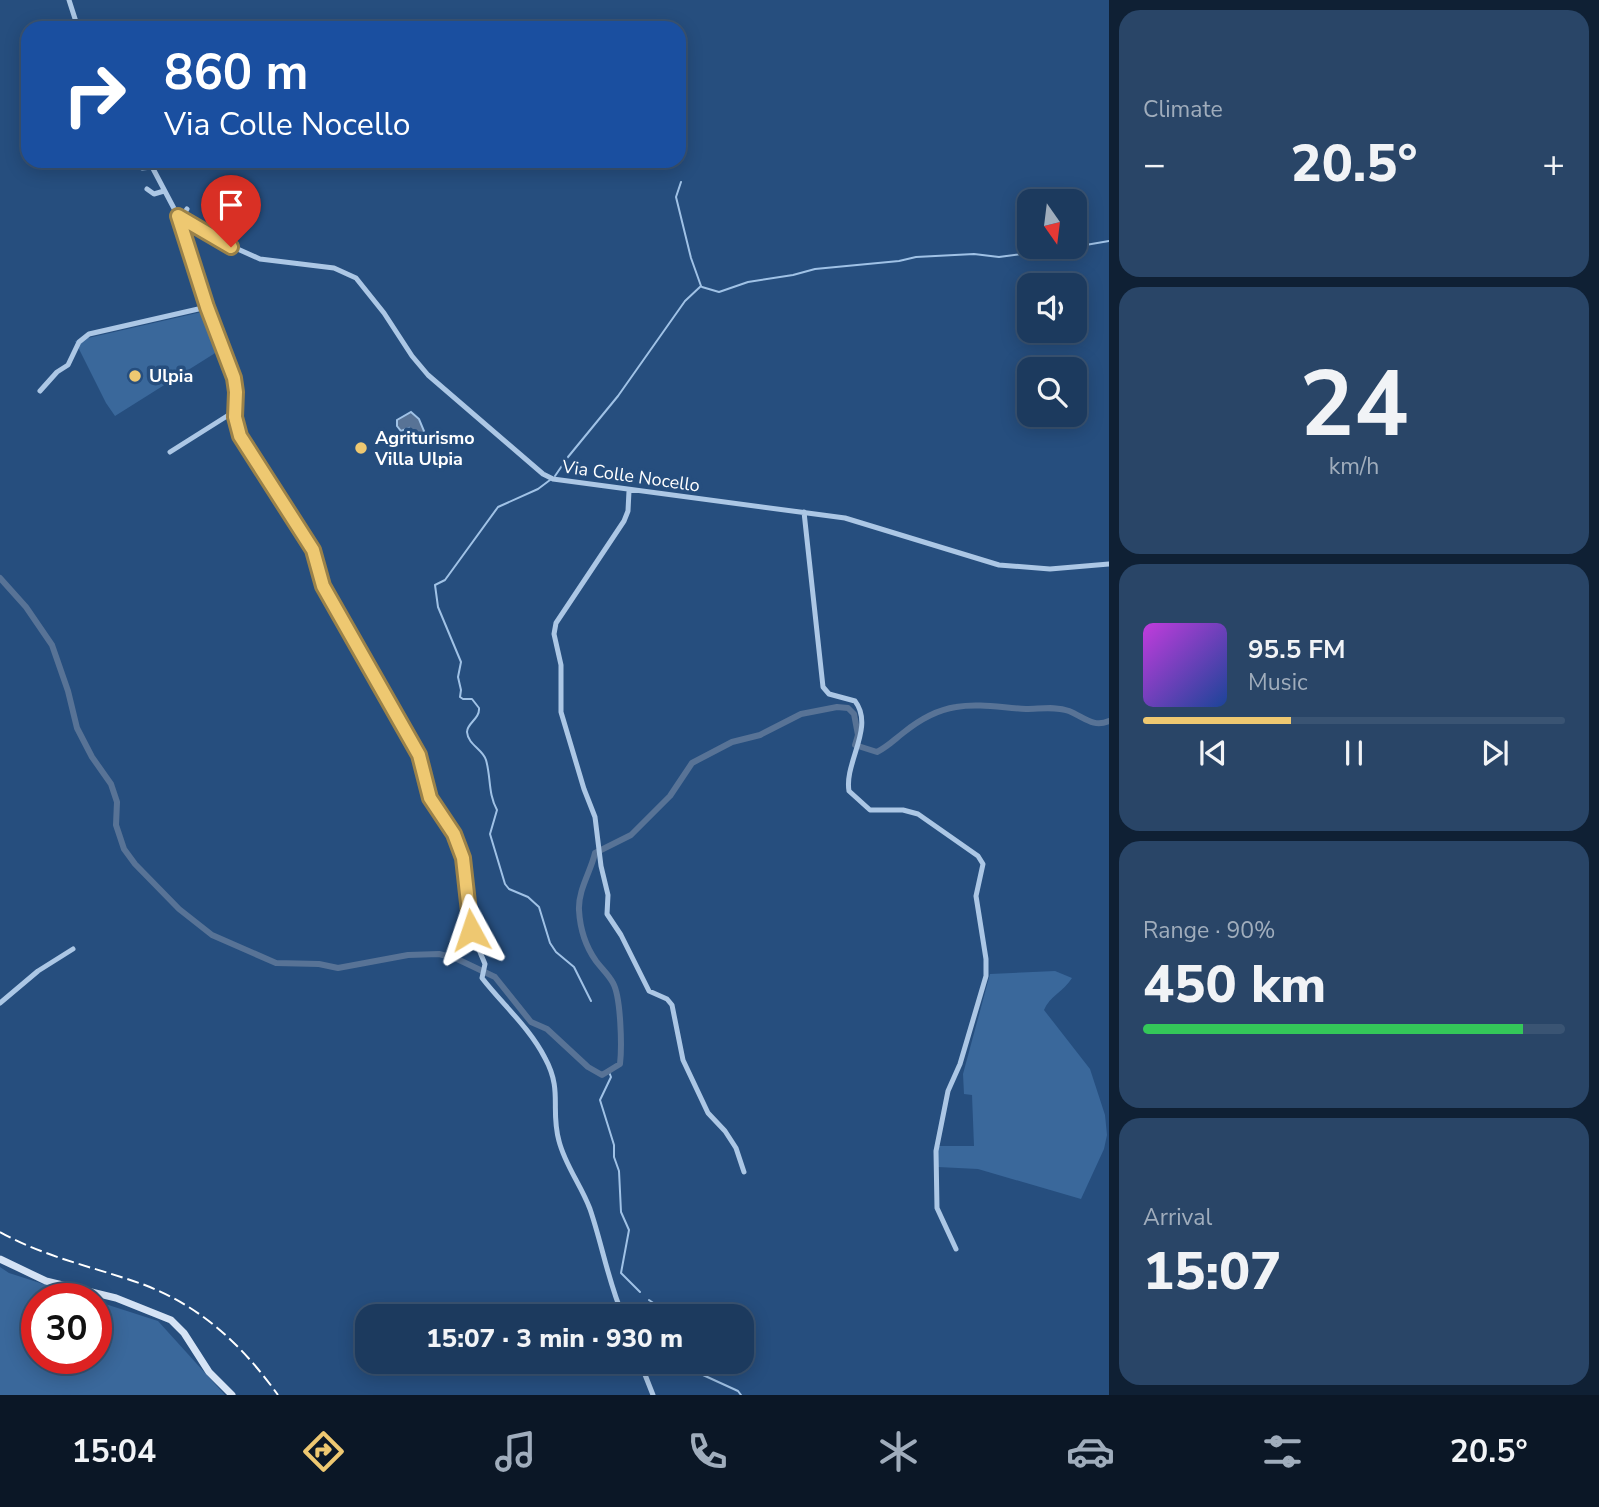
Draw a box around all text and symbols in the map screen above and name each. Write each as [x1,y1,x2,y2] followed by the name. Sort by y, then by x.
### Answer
[164,39,308,106] text: 860 m
[49,49,140,140] icon: right
[1143,94,1223,125] text: Climate
[164,103,410,146] text: Via Colle Nocello
[1290,128,1418,199] text: 20.5°
[1143,139,1166,190] text: −
[1542,139,1565,190] text: +
[201,175,261,247] pin
[212,186,250,224] icon: arrive
[1017,189,1087,259] north arrow
[1017,189,1087,427] map controls
[1017,273,1087,343] button: sound
[1299,343,1409,467] text: 24
[1017,357,1087,427] button: search
[149,364,193,388] place label: Ulpia
[127,368,143,384] marker: Ulpia
[374,426,475,471] place label: Agriturismo Villa Ulpia
[353,440,369,456] marker: Agriturismo Villa Ulpia
[1329,451,1379,482] text: km/h
[560,454,701,498] street label: Via Colle Nocello
[1248,632,1345,667] text: 95.5 FM
[1248,667,1308,698] text: Music
[1194,734,1232,772] icon: previous
[1335,734,1373,772] icon: pause
[1476,734,1514,772] icon: next
[434,893,508,967] position arrow
[1143,915,1275,946] text: Range · 90%
[1143,949,1326,1020] text: 450 km
[1143,1202,1212,1233] text: Arrival
[1143,1236,1281,1307] text: 15:07
[21,1283,112,1374] speed limit sign: 30
[426,1321,683,1356] text: 15:07 · 3 min · 930 m
[299,1427,348,1476] icon: directions
[491,1427,540,1476] icon: music
[683,1427,732,1476] icon: phone
[874,1427,923,1476] icon: climate
[1066,1427,1115,1476] icon: car
[1258,1427,1307,1476] icon: filters
[71,1430,156,1473] text: 15:04
[1450,1430,1528,1473] text: 20.5°

